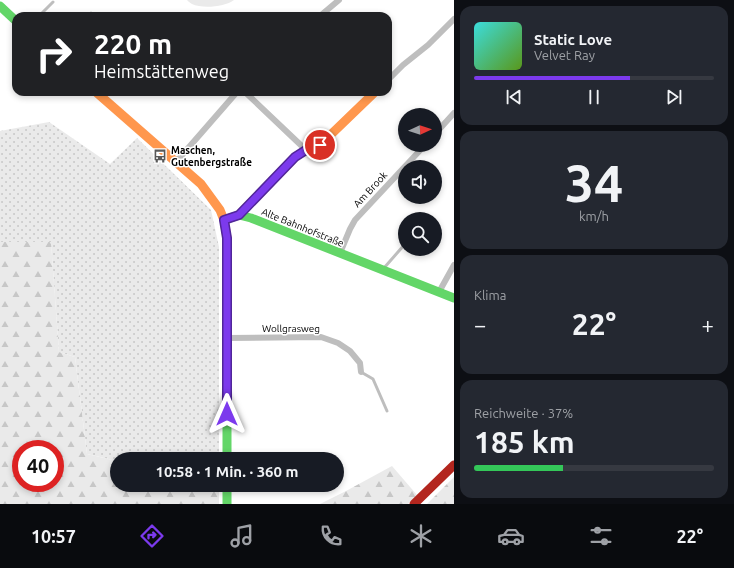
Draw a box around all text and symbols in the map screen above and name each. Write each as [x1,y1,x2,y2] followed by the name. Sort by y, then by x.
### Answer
[28,28,80,80] icon: right
[94,28,172,59] text: 220 m
[534,31,612,48] text: Static Love
[534,48,595,62] text: Velvet Ray
[94,61,229,81] text: Heimstättenweg
[503,86,525,108] icon: previous
[583,86,605,108] icon: pause
[663,86,685,108] icon: next
[398,108,442,152] north arrow
[398,108,442,256] map controls
[303,128,337,162] pin
[309,134,331,156] icon: arrive
[171,145,252,168] place label: Maschen, Gutenbergstraße
[152,148,168,164] bus stop icon: Maschen, Gutenbergstraße
[565,154,623,212] text: 34
[398,160,442,204] button: sound
[351,169,389,209] street label: Am Brook
[260,206,346,249] street label: Alte Bahnhofstraße
[579,209,609,223] text: km/h
[398,212,442,256] button: search
[474,288,506,302] text: Klima
[572,307,616,341] text: 22°
[474,312,486,337] text: −
[702,312,714,337] text: +
[262,323,320,334] street label: Wollgrasweg
[206,393,248,435] position arrow
[474,406,573,420] text: Reichweite · 37%
[474,425,575,459] text: 185 km
[12,440,64,492] speed limit sign: 40
[156,463,299,480] text: 10:58 · 1 Min. · 360 m
[138,522,166,550] icon: directions
[228,522,256,550] icon: music
[317,522,345,550] icon: phone
[407,522,435,550] icon: climate
[497,522,525,550] icon: car
[587,522,615,550] icon: filters
[31,526,76,546] text: 10:57
[676,526,703,546] text: 22°

